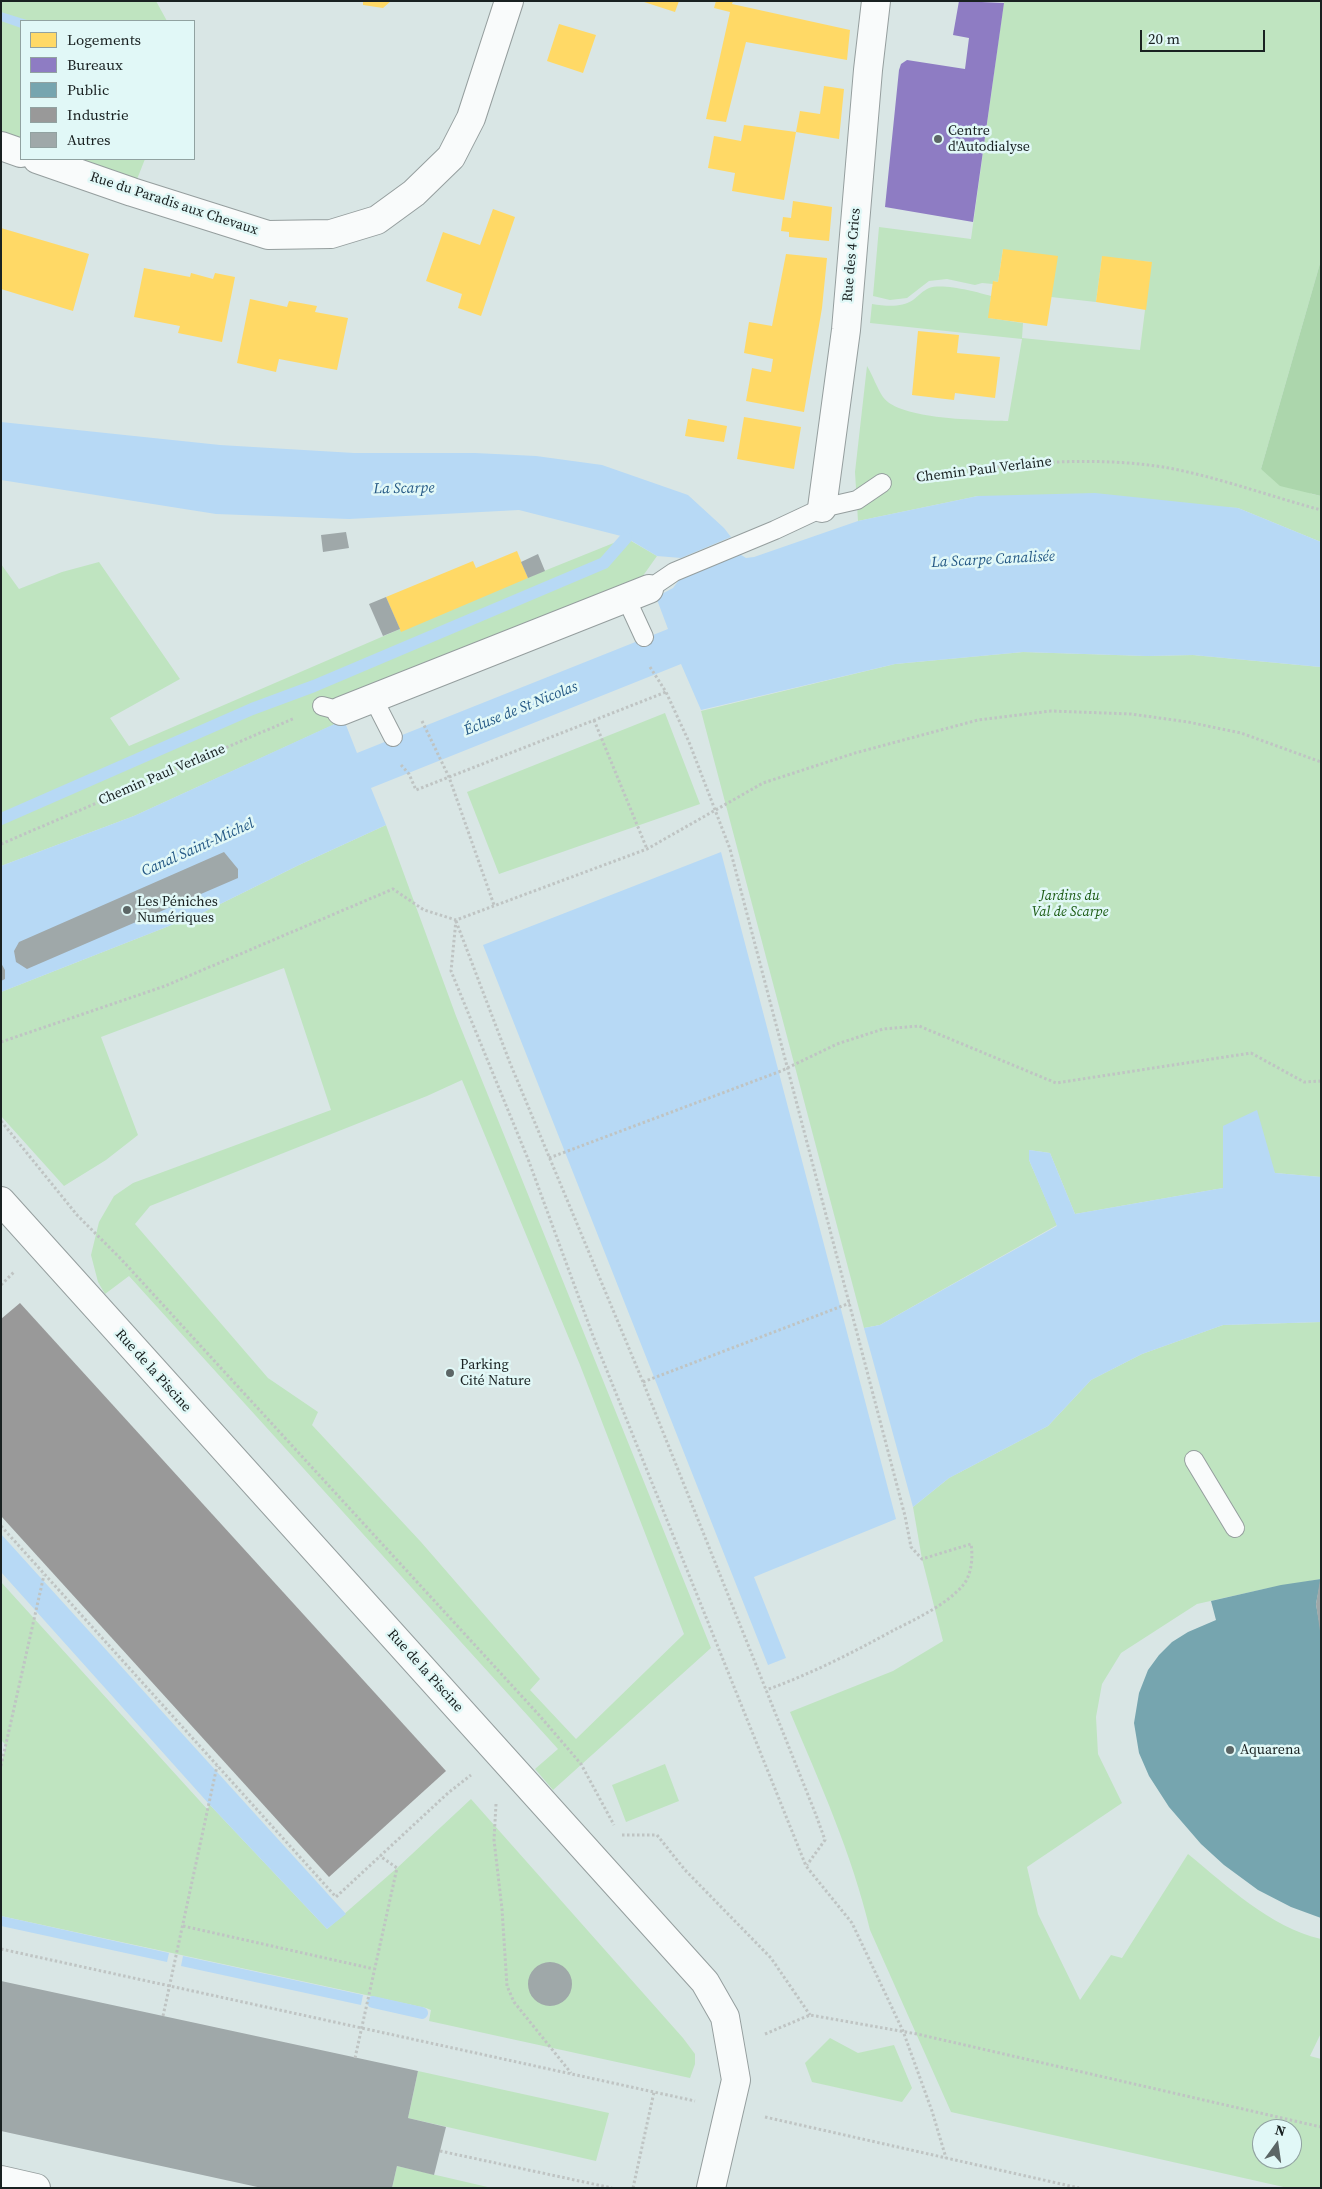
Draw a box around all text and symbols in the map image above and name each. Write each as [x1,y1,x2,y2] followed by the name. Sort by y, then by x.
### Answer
[20,20,195,160] legend
[1142,20,1267,52] scale bar
[1148,28,1180,49] text: 20 m
[67,29,141,50] text: Logements
[67,54,123,75] text: Bureaux
[67,79,109,100] text: Public
[67,104,129,125] text: Industrie
[948,123,1030,156] place label: Centre d'Autodialyse
[67,129,111,150] text: Autres
[932,133,944,145] marker: Centre d'Autodialyse
[88,169,260,239] street label: Rue du Paradis aux Chevaux
[840,207,864,303] street label: Rue des 4 Crics
[915,453,1053,487] street label: Chemin Paul Verlaine
[373,479,435,499] water label: La Scarpe
[931,548,1055,572] water label: La Scarpe Canalisée
[462,678,580,740] water label: Écluse de St Nicolas
[96,741,228,809] street label: Chemin Paul Verlaine
[139,815,257,881] water label: Canal Saint-Michel
[1032,888,1108,920] park label: Jardins du Val de Scarpe
[137,894,218,926] place label: Les Péniches Numériques
[121,904,133,916] marker: Les Péniches Numériques
[111,1326,195,1416] street label: Rue de la Piscine
[460,1357,531,1390] place label: Parking Cité Nature
[444,1367,456,1379] marker: Parking Cité Nature
[383,1626,467,1716] street label: Rue de la Piscine
[1240,1742,1301,1758] place label: Aquarena
[1224,1744,1236,1756] marker: Aquarena
[1252,2119,1302,2169] north arrow
[1273,2119,1288,2141] text: N

